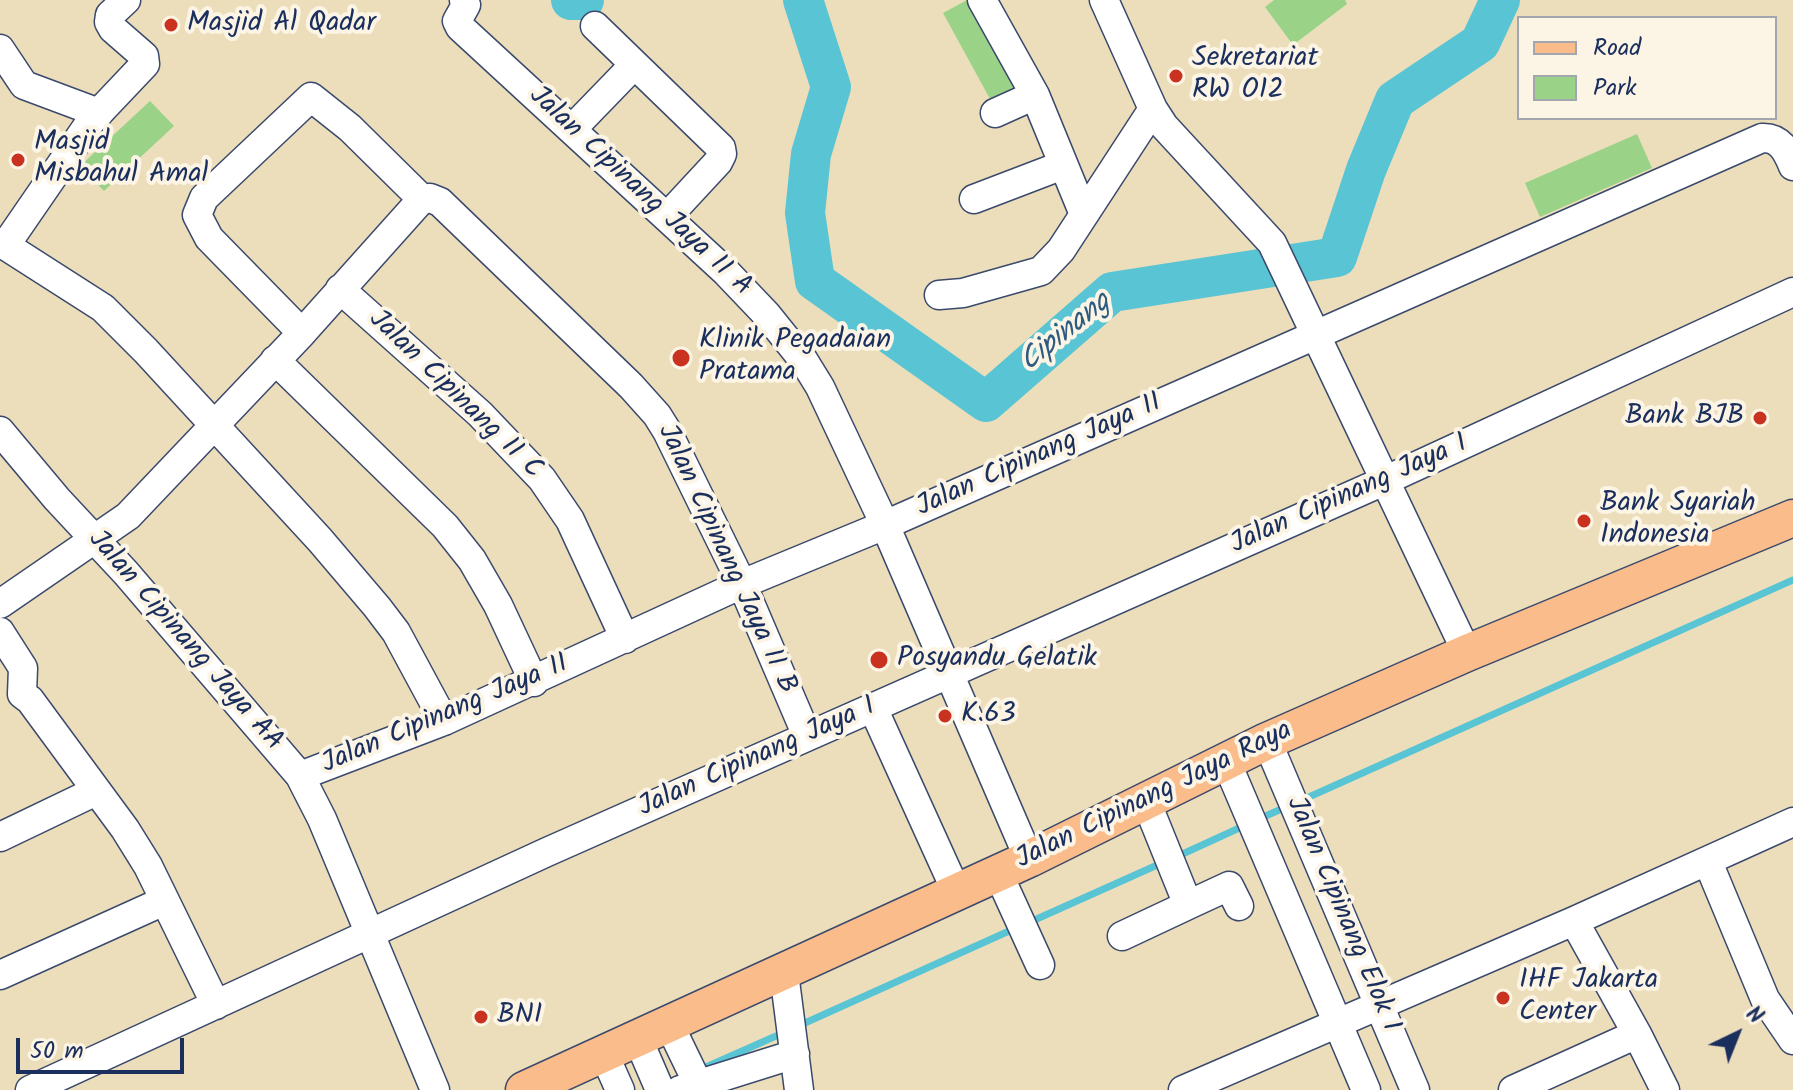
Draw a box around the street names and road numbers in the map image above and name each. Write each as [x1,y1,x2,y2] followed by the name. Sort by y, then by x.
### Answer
[521,81,757,305] street label: Jalan Cipinang Jaya II A
[360,304,548,488] street label: Jalan Cipinang II C
[912,388,1168,526] street label: Jalan Cipinang Jaya II
[648,420,802,700] street label: Jalan Cipinang Jaya II B
[1226,429,1474,563] street label: Jalan Cipinang Jaya I
[79,525,289,759] street label: Jalan Cipinang Jaya AA
[318,649,574,783] street label: Jalan Cipinang Jaya II
[634,692,882,826] street label: Jalan Cipinang Jaya I
[1012,716,1298,878] street label: Jalan Cipinang Jaya Raya
[1276,792,1406,1038] street label: Jalan Cipinang Elok I

